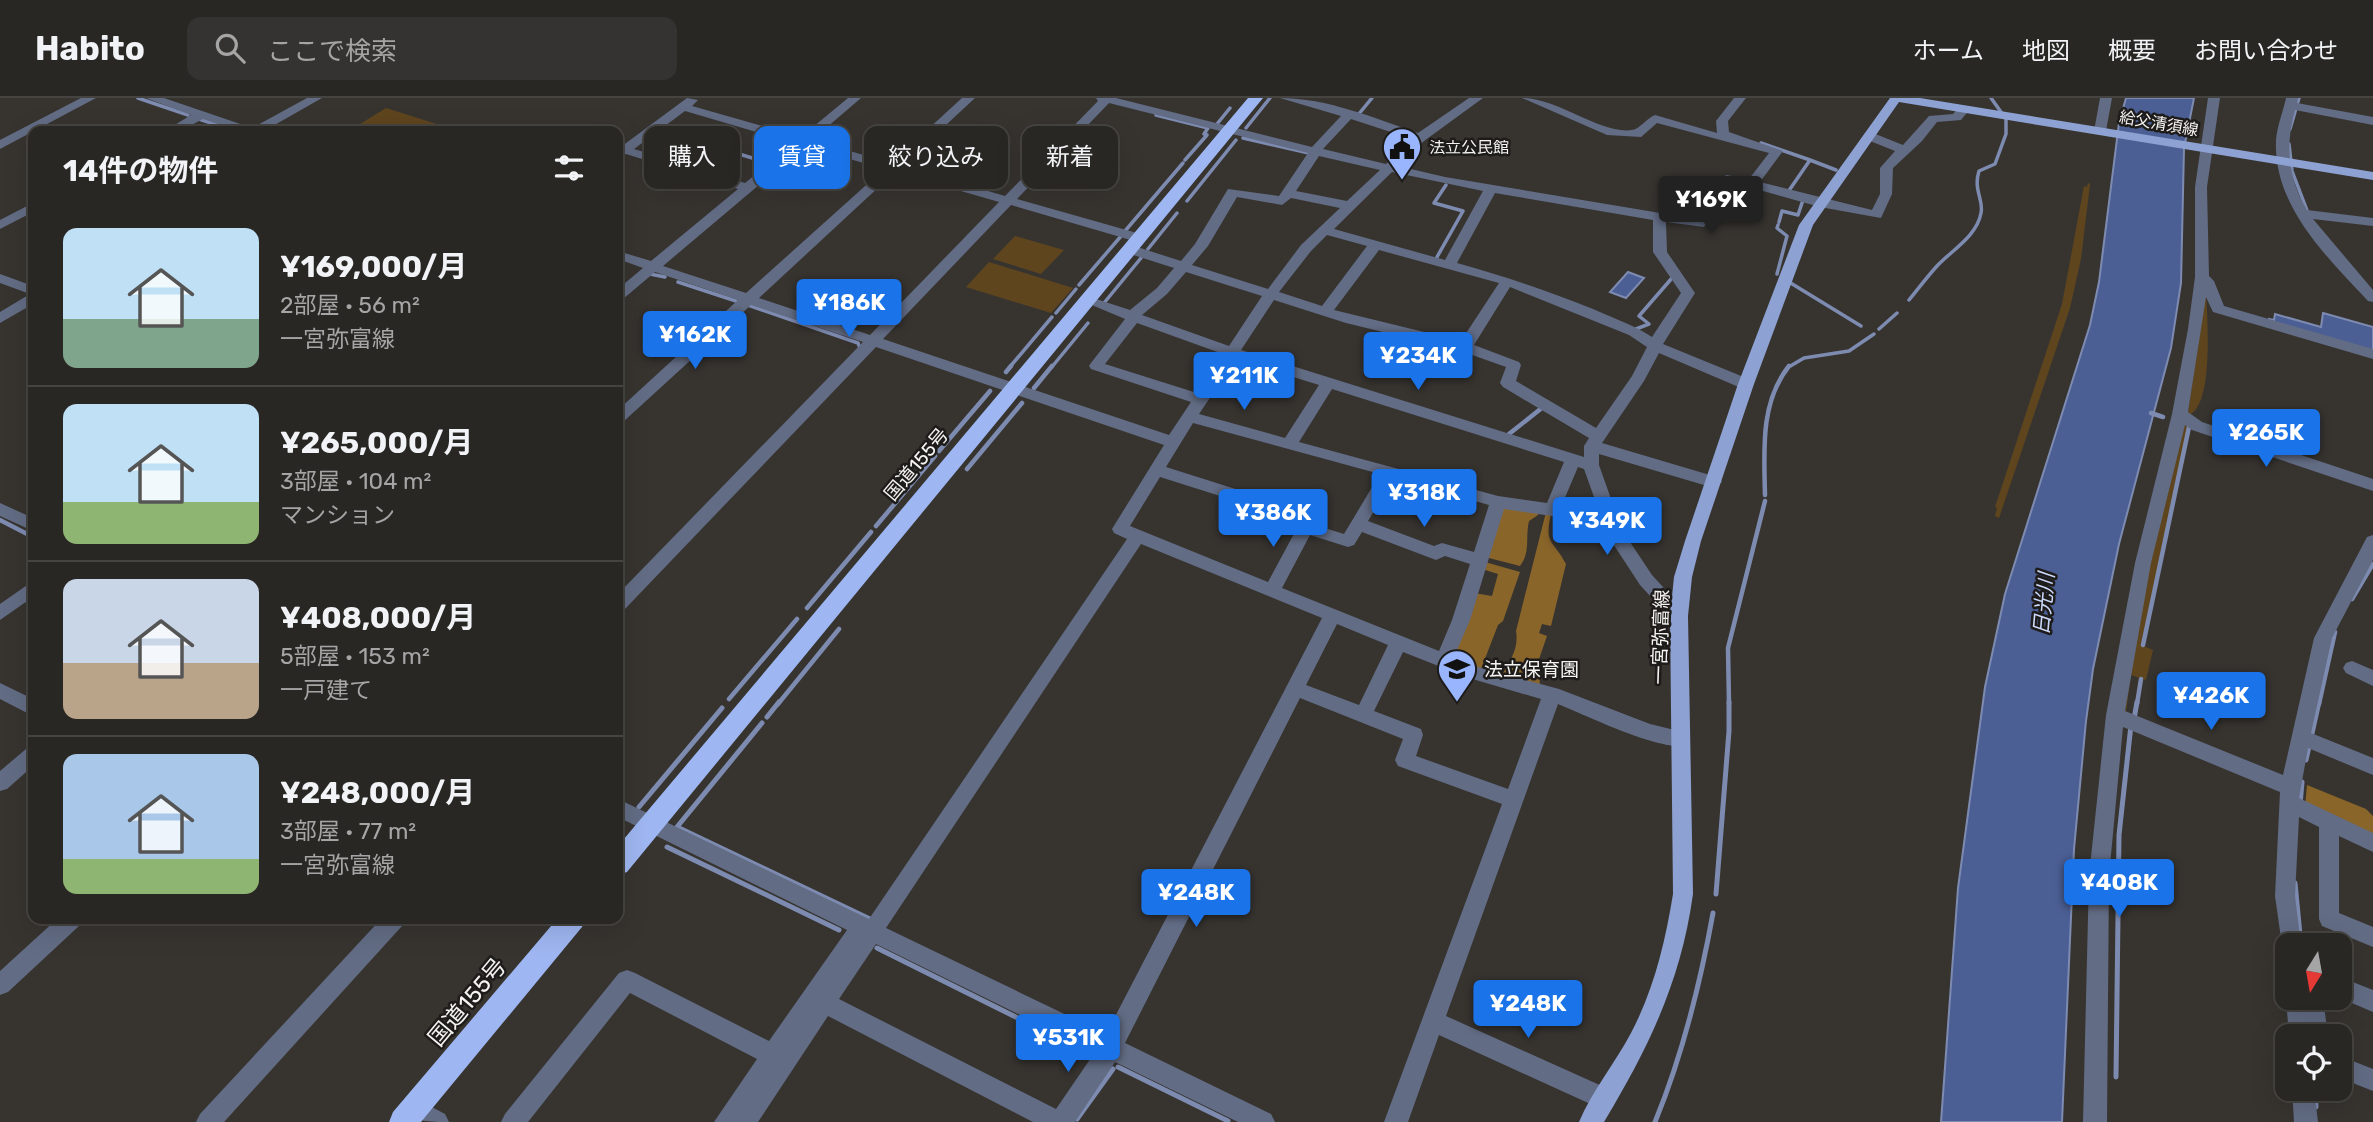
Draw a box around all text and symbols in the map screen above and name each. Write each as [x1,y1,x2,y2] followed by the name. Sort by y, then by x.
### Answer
[187,17,677,80] search box
[35,29,145,68] text: Habito
[211,29,249,67] icon: search
[267,36,397,67] text: ここで検索
[1913,37,1984,65] text: ホーム
[2022,37,2070,65] text: 地図
[2108,37,2156,65] text: 概要
[2194,37,2338,65] text: お問い合わせ
[2118,107,2200,140] street label: 給父清須線
[644,126,740,189] chip: 購入
[754,126,850,189] chip: 賃貸
[864,126,1008,189] chip: 絞り込み
[1022,126,1118,189] chip: 新着
[1381,126,1423,181] public building icon: 法立公民館
[1429,138,1509,157] place label: 法立公民館
[550,149,588,187] icon: filters
[63,153,218,189] text: 14件の物件
[1662,176,1760,236] pin: ¥169K
[1675,185,1747,213] text: ¥169K
[280,249,467,285] text: ¥169,000/月
[119,256,203,340] icon: home
[800,280,898,339] pin: ¥186K
[812,288,886,316] text: ¥186K
[280,291,420,319] text: 2部屋 · 56 m²
[646,312,744,371] pin: ¥162K
[659,320,731,348] text: ¥162K
[280,325,395,353] text: 一宮弥富線
[1369,332,1467,392] pin: ¥234K
[1380,341,1456,369] text: ¥234K
[1195,352,1293,412] pin: ¥211K
[1210,361,1278,389] text: ¥211K
[2217,410,2315,469] pin: ¥265K
[2228,418,2304,446] text: ¥265K
[879,423,953,505] street label: 国道155号
[280,425,474,461] text: ¥265,000/月
[119,432,203,516] icon: home
[280,467,431,495] text: 3部屋 · 104 m²
[1375,470,1473,529] pin: ¥318K
[1388,478,1460,506] text: ¥318K
[1224,490,1322,549] pin: ¥386K
[1235,498,1311,526] text: ¥386K
[1558,498,1656,557] pin: ¥349K
[280,501,395,529] text: マンション
[1569,506,1645,534] text: ¥349K
[2028,569,2059,636] water label: 日光川
[1647,589,1674,685] street label: 一宮弥富線
[280,600,476,636] text: ¥408,000/月
[119,607,203,691] icon: home
[280,642,430,670] text: 5部屋 · 153 m²
[1436,648,1478,703] school or university icon: 法立保育園
[1484,658,1579,681] place label: 法立保育園
[2162,672,2260,732] pin: ¥426K
[280,676,372,704] text: 一戸建て
[2173,681,2249,709] text: ¥426K
[280,775,475,811] text: ¥248,000/月
[119,782,203,866] icon: home
[280,817,416,845] text: 3部屋 · 77 m²
[280,851,395,879] text: 一宮弥富線
[2070,860,2168,919] pin: ¥408K
[2080,868,2158,896] text: ¥408K
[1147,870,1245,929] pin: ¥248K
[1157,878,1235,906] text: ¥248K
[2275,933,2352,1010] north arrow
[2275,933,2352,1101] map controls
[422,952,512,1052] street label: 国道155号
[1479,981,1577,1040] pin: ¥248K
[1489,989,1567,1017] text: ¥248K
[1019,1014,1117,1074] pin: ¥531K
[1032,1023,1104,1051] text: ¥531K
[2275,1024,2352,1101] button: locate

